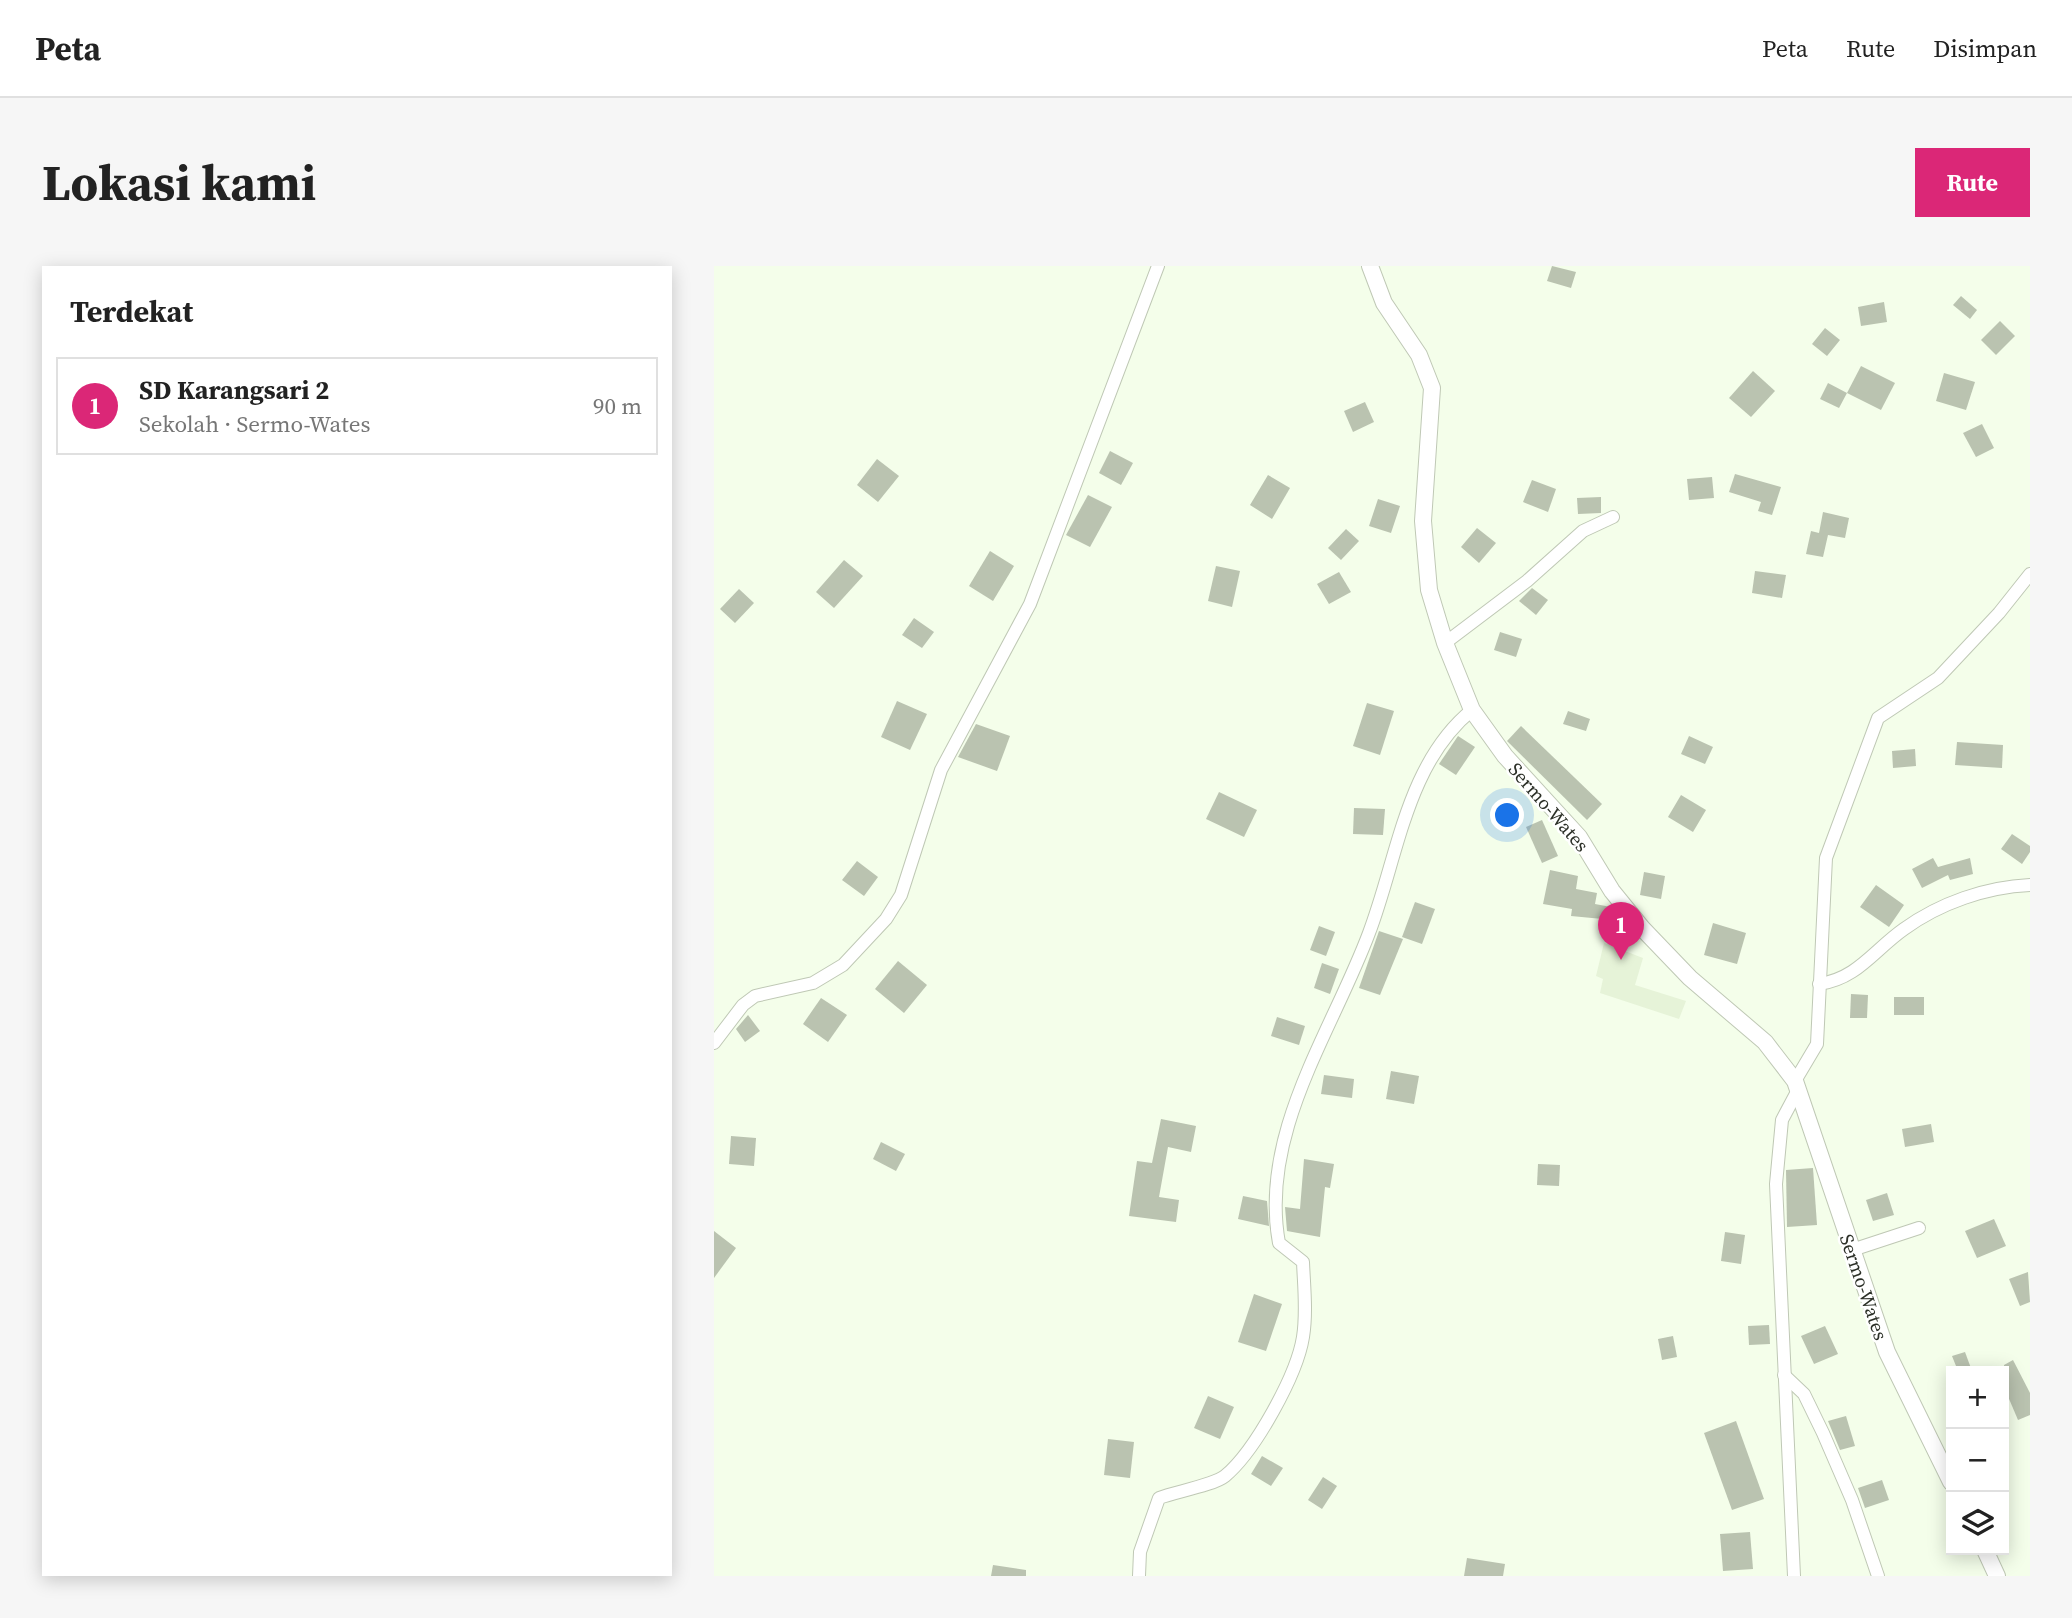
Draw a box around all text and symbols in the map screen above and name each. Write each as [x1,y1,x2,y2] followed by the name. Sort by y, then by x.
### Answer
[35,26,101,71] text: Peta
[1762,32,1808,65] text: Peta
[1846,32,1895,65] text: Rute
[1933,32,2037,65] text: Disimpan
[1915,148,2030,217] button: Rute
[42,149,316,216] text: Lokasi kami
[70,291,193,332] text: Terdekat
[139,372,329,408] text: SD Karangsari 2
[89,390,101,422] text: 1
[593,390,642,422] text: 90 m
[139,408,370,440] text: Sekolah · Sermo-Wates
[1503,757,1595,857] street label: Sermo-Wates
[1490,798,1524,832] your location
[1598,902,1644,960] pin: 1
[1834,1230,1894,1344] street label: Sermo-Wates
[1946,1366,2009,1555] map controls
[1946,1366,2009,1429] button: +
[1946,1429,2009,1492] button: −
[1946,1492,2009,1555] button: layers

